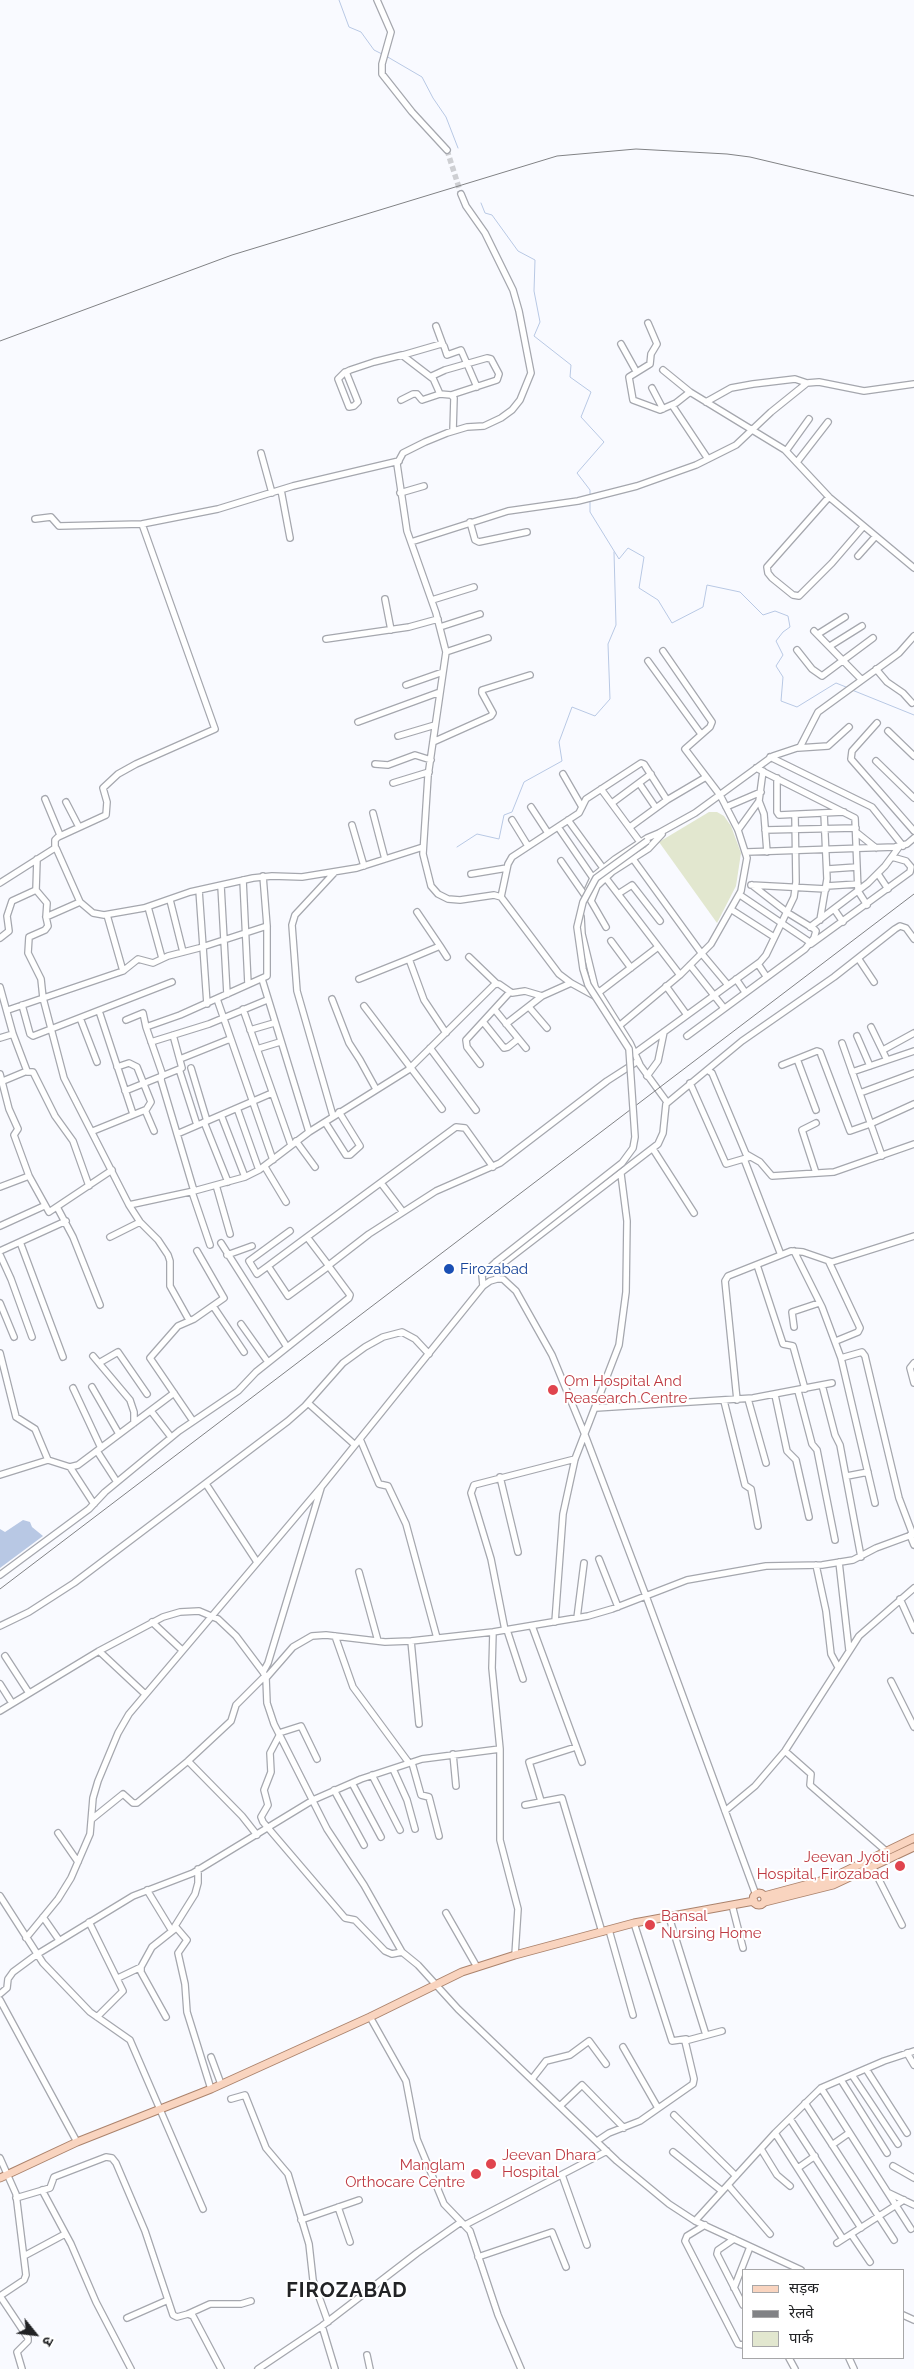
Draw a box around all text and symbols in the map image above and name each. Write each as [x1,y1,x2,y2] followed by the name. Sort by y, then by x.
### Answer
[460,1260,528,1278] place label: Firozabad
[442,1262,456,1276] marker: Firozabad
[564,1372,687,1407] place label: Om Hospital And Reasearch Centre
[546,1383,560,1397] marker: Om Hospital And Reasearch Centre
[757,1848,889,1883] place label: Jeevan Jyoti Hospital, Firozabad
[893,1859,907,1873] marker: Jeevan Jyoti Hospital, Firozabad
[661,1907,762,1942] place label: Bansal Nursing Home
[643,1918,657,1932] marker: Bansal Nursing Home
[502,2146,596,2181] place label: Jeevan Dhara Hospital
[345,2156,465,2191] place label: Manglam Orthocare Centre
[484,2157,498,2171] marker: Jeevan Dhara Hospital
[469,2167,483,2181] marker: Manglam Orthocare Centre
[742,2269,904,2359] legend
[285,2279,409,2303] district label: FIROZABAD
[789,2279,819,2297] text: सड़क
[789,2304,814,2322] text: रेलवे
[10,2309,60,2359] north arrow
[789,2329,813,2347] text: पार्क
[39,2334,57,2349] text: उ

